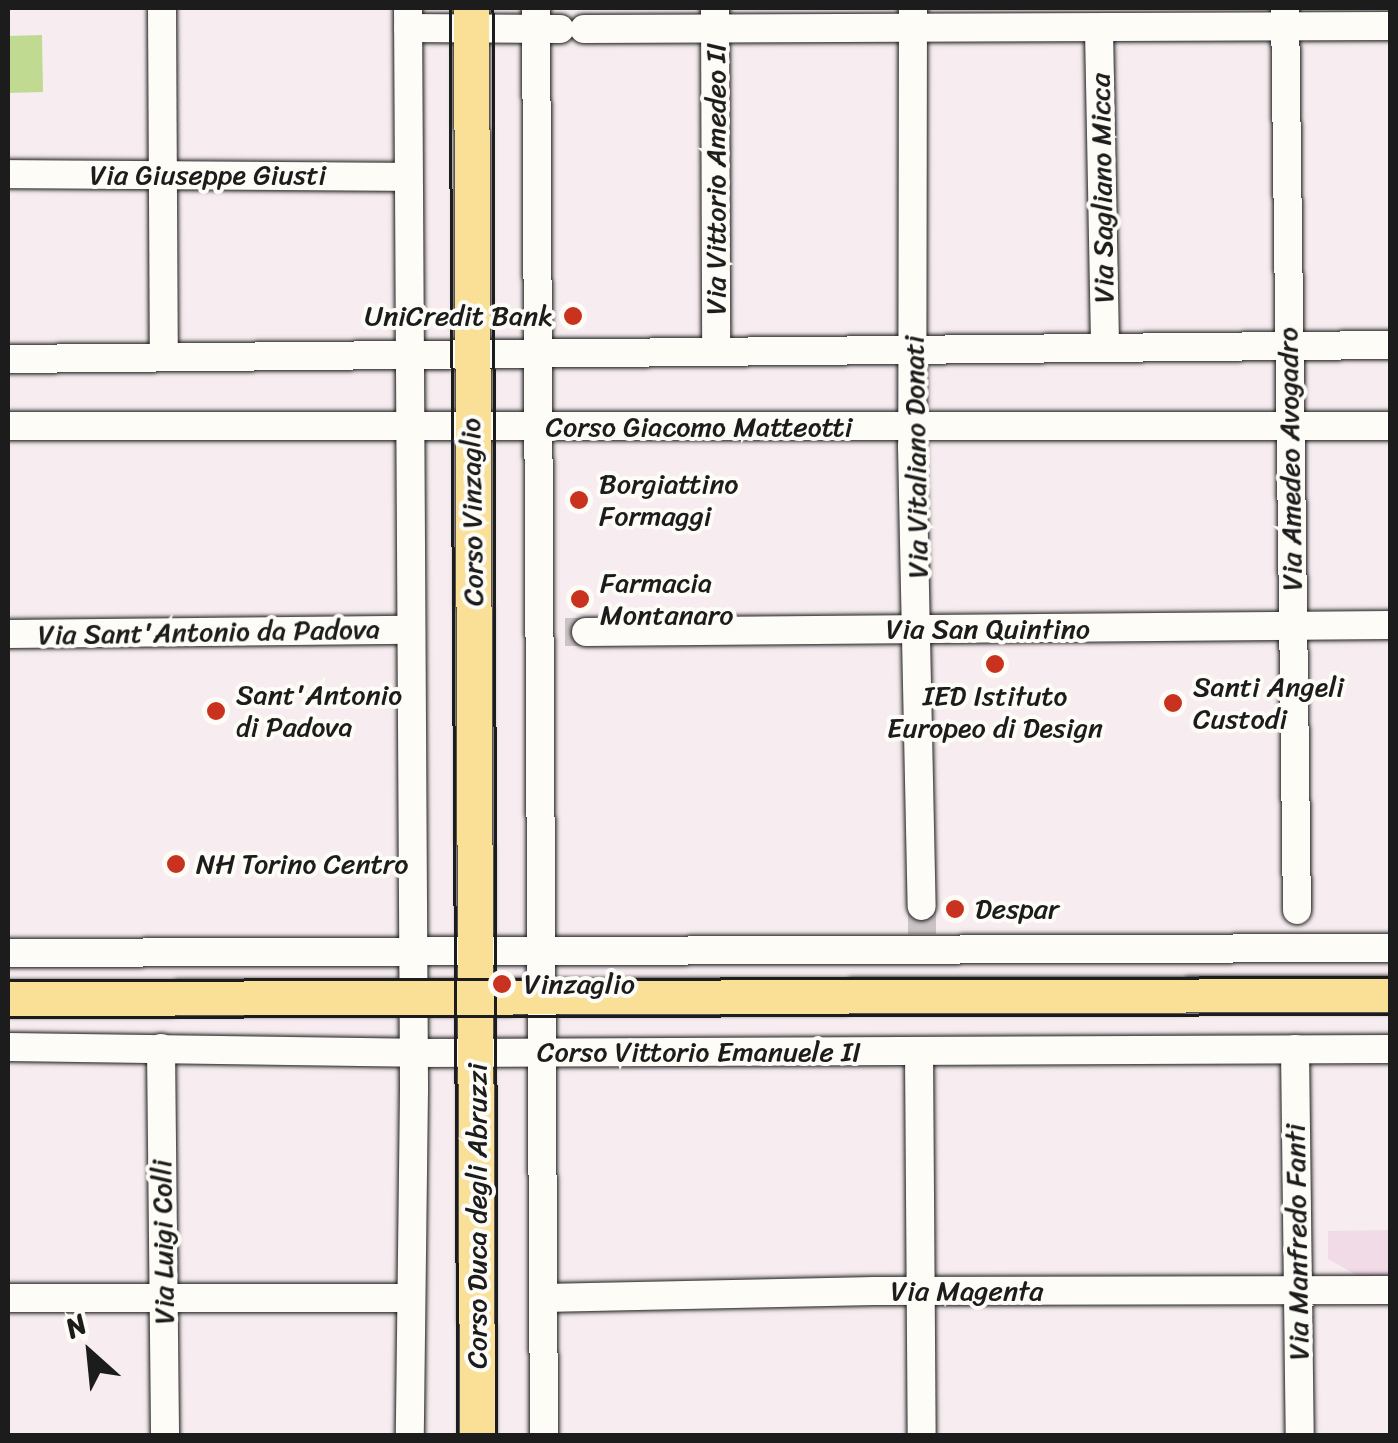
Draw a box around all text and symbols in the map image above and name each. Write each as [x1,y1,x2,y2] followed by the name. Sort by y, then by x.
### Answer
[699,43,733,315] street label: Via Vittorio Amedeo II
[1083,72,1121,304] street label: Via Sagliano Micca
[90,158,326,192] street label: Via Giuseppe Giusti
[365,299,553,333] place label: UniCredit Bank
[562,305,584,327] marker: UniCredit Bank
[1271,327,1309,591] street label: Via Amedeo Avogadro
[897,335,935,579] street label: Via Vitaliano Donati
[546,410,852,444] street label: Corso Giacomo Matteotti
[454,418,490,606] street label: Corso Vinzaglio
[599,467,739,533] place label: Borgiattino Formaggi
[568,489,590,511] marker: Borgiattino Formaggi
[600,566,733,632] place label: Farmacia Montanaro
[569,588,591,610] marker: Farmacia Montanaro
[38,612,380,652] street label: Via Sant'Antonio da Padova
[885,612,1091,646] street label: Via San Quintino
[984,653,1006,675] marker: IED Istituto Europeo di Design
[1193,670,1345,736] place label: Santi Angeli Custodi
[236,678,402,744] place label: Sant'Antonio di Padova
[887,679,1103,745] place label: IED Istituto Europeo di Design
[1162,692,1184,714] marker: Santi Angeli Custodi
[205,700,227,722] marker: Sant'Antonio di Padova
[196,847,410,881] place label: NH Torino Centro
[165,853,187,875] marker: NH Torino Centro
[975,892,1059,926] place label: Despar
[944,898,966,920] marker: Despar
[524,967,635,1001] place label: Vinzaglio
[489,971,515,997] marker: Vinzaglio
[537,1035,861,1069] street label: Corso Vittorio Emanuele II
[460,1063,494,1369] street label: Corso Duca degli Abruzzi
[1278,1124,1316,1360] street label: Via Manfredo Fanti
[145,1159,181,1325] street label: Via Luigi Colli
[891,1274,1043,1308] street label: Via Magenta
[56,1300,96,1352] text: N
[40,1303,140,1403] north arrow

